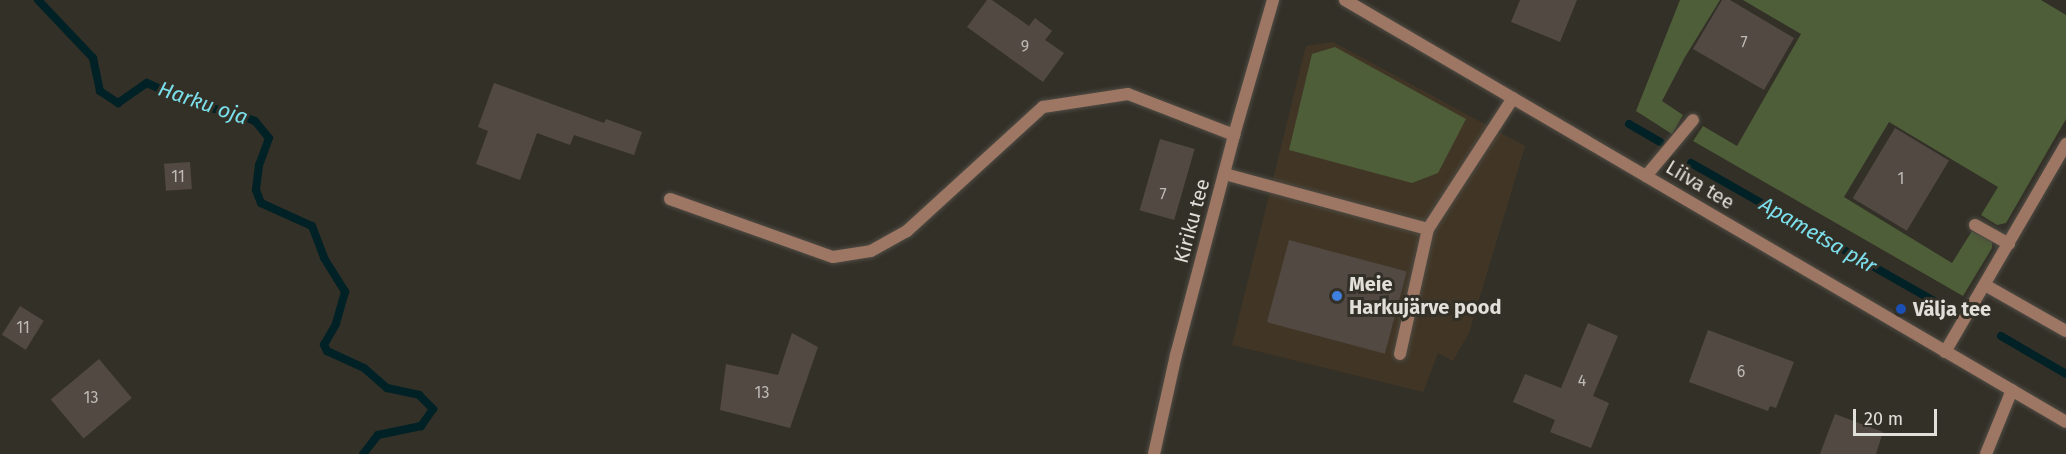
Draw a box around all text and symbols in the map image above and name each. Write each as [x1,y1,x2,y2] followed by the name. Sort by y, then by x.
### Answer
[1740,33,1748,53] house number: 7
[1021,37,1029,57] house number: 9
[155,76,251,130] water label: Harku oja
[1661,155,1739,215] street label: Liiva tee
[171,167,185,187] house number: 11
[1898,169,1904,189] house number: 1
[1169,176,1215,266] street label: Kiriku tee
[1159,185,1167,205] house number: 7
[1755,191,1881,279] water label: Apametsa pkr
[1349,272,1501,319] place label: Meie Harkujärve pood
[1330,289,1344,303] marker: Meie Harkujärve pood
[1913,297,1991,321] place label: Välja tee
[1894,302,1908,316] marker: Välja tee
[16,318,30,338] house number: 11
[1737,362,1745,382] house number: 6
[1578,371,1586,391] house number: 4
[755,383,769,403] house number: 13
[84,388,98,408] house number: 13
[1856,397,1940,435] scale bar
[1864,408,1903,430] text: 20 m

